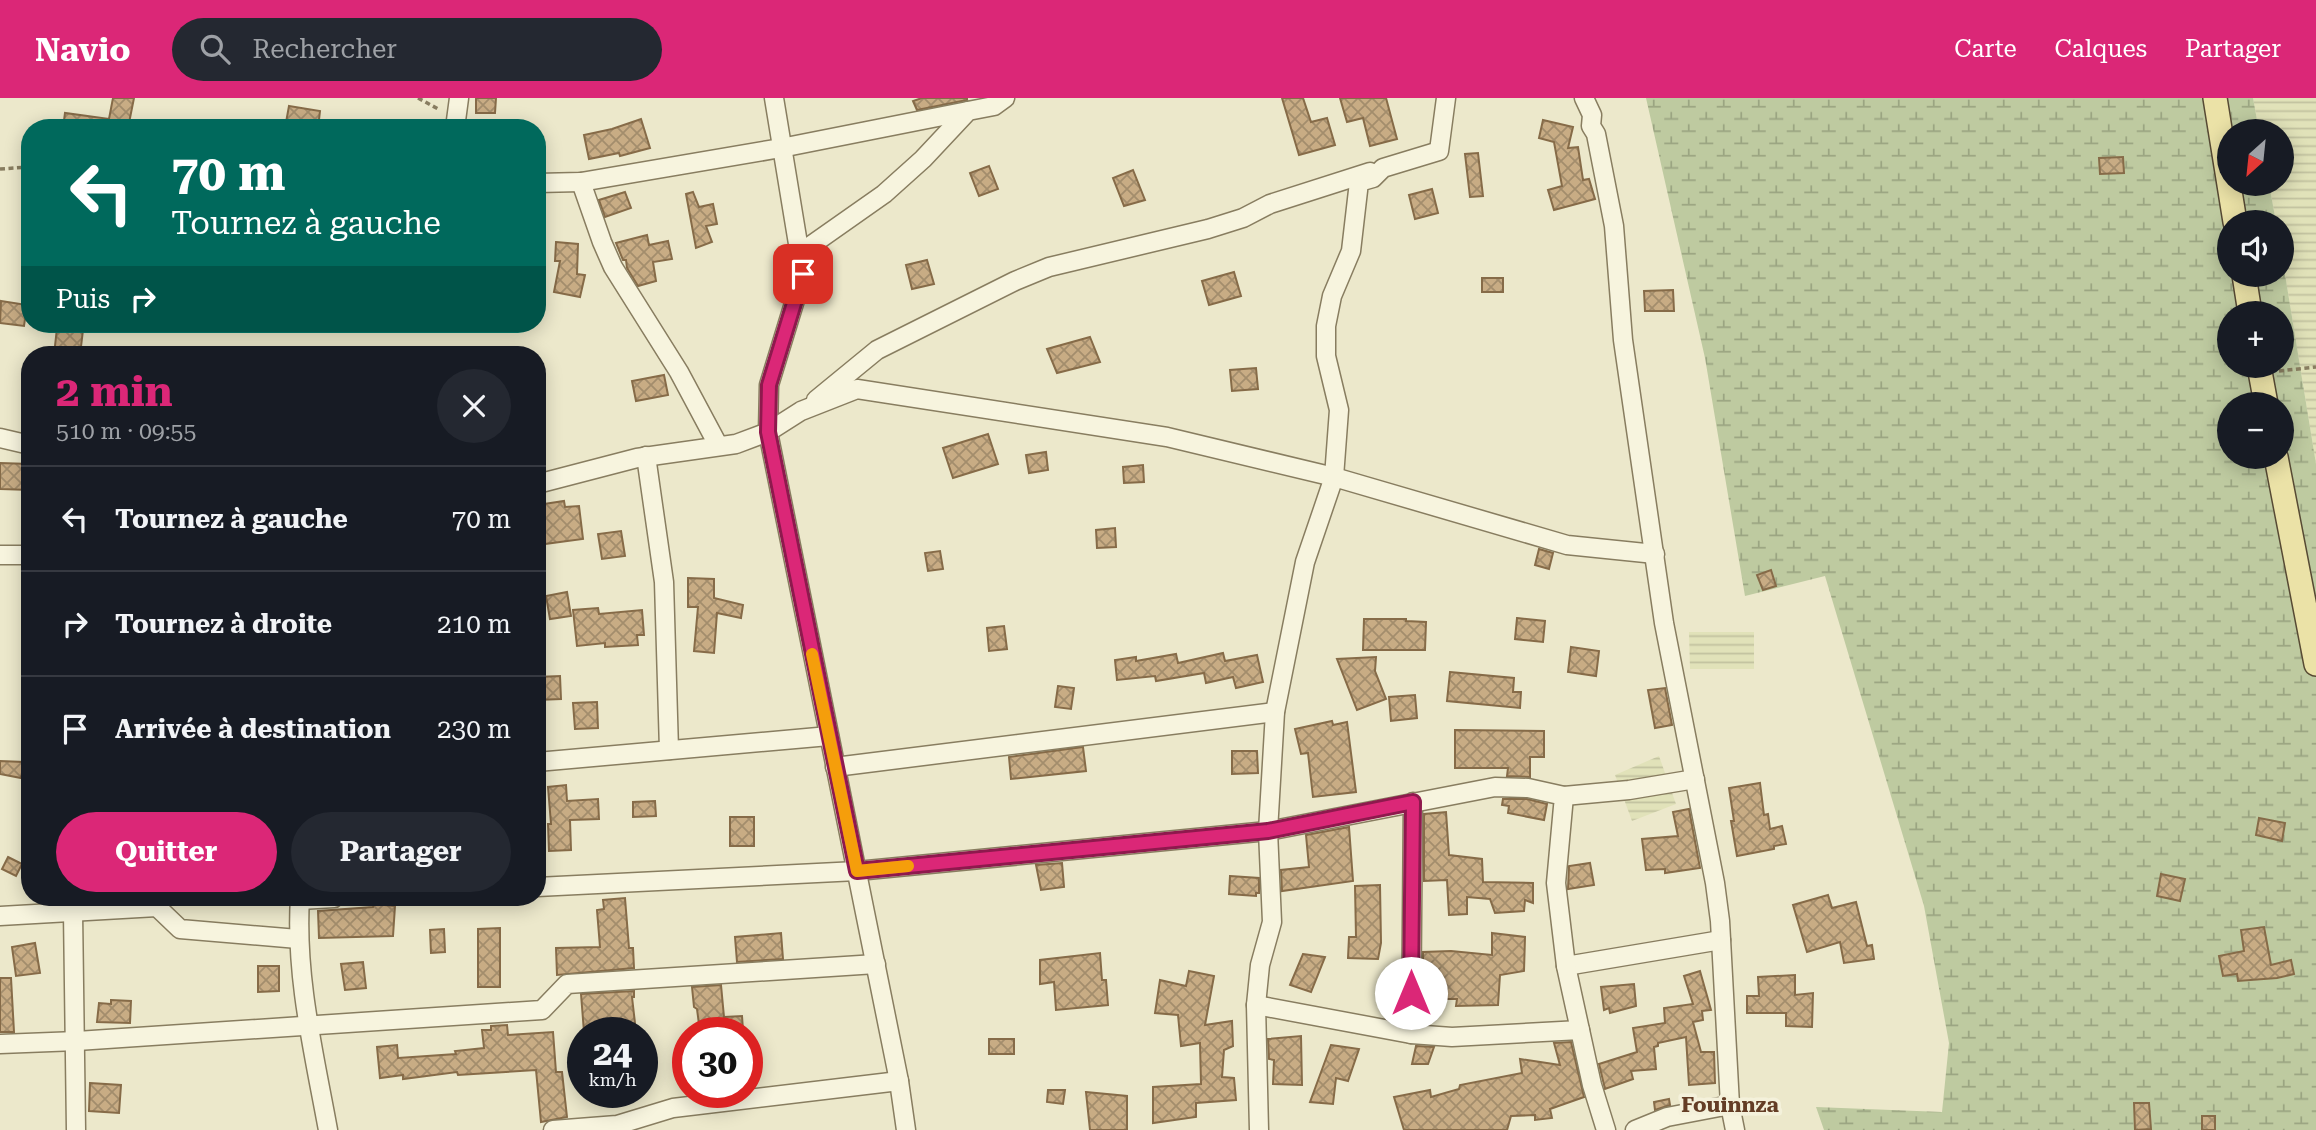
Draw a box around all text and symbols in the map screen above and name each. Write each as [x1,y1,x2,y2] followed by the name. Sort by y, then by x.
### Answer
[172,18,662,81] search box
[35,30,130,69] text: Navio
[196,30,234,68] icon: search
[252,34,397,64] text: Rechercher
[1954,35,2017,63] text: Carte
[2055,35,2147,63] text: Calques
[2185,35,2281,63] text: Partager
[2217,119,2294,196] north arrow
[2217,119,2294,469] map controls
[171,145,286,202] text: 70 m
[56,147,147,238] icon: left
[171,204,441,242] text: Tournez à gauche
[2217,210,2294,287] button: sound
[773,244,833,304] pin
[784,255,822,293] icon: arrive
[124,280,162,318] icon: right
[56,284,110,314] text: Puis
[2217,301,2294,378] button: +
[56,367,173,416] text: 2 min
[437,369,511,443] button: close
[2217,392,2294,469] button: −
[56,418,196,445] text: 510 m · 09:55
[56,500,94,538] icon: left
[115,504,348,534] text: Tournez à gauche
[452,504,511,534] text: 70 m
[56,605,94,643] icon: right
[115,609,332,639] text: Tournez à droite
[437,609,511,639] text: 210 m
[56,710,94,748] icon: arrive
[115,714,391,744] text: Arrivée à destination
[437,714,511,744] text: 230 m
[56,812,277,892] button: Quitter
[291,812,511,892] button: Partager
[1374,956,1448,1030] position arrow
[672,1017,763,1108] speed limit sign: 30
[593,1033,632,1074] text: 24
[588,1069,637,1090] text: km/h
[1681,1093,1779,1117] district label: Fouinnza

